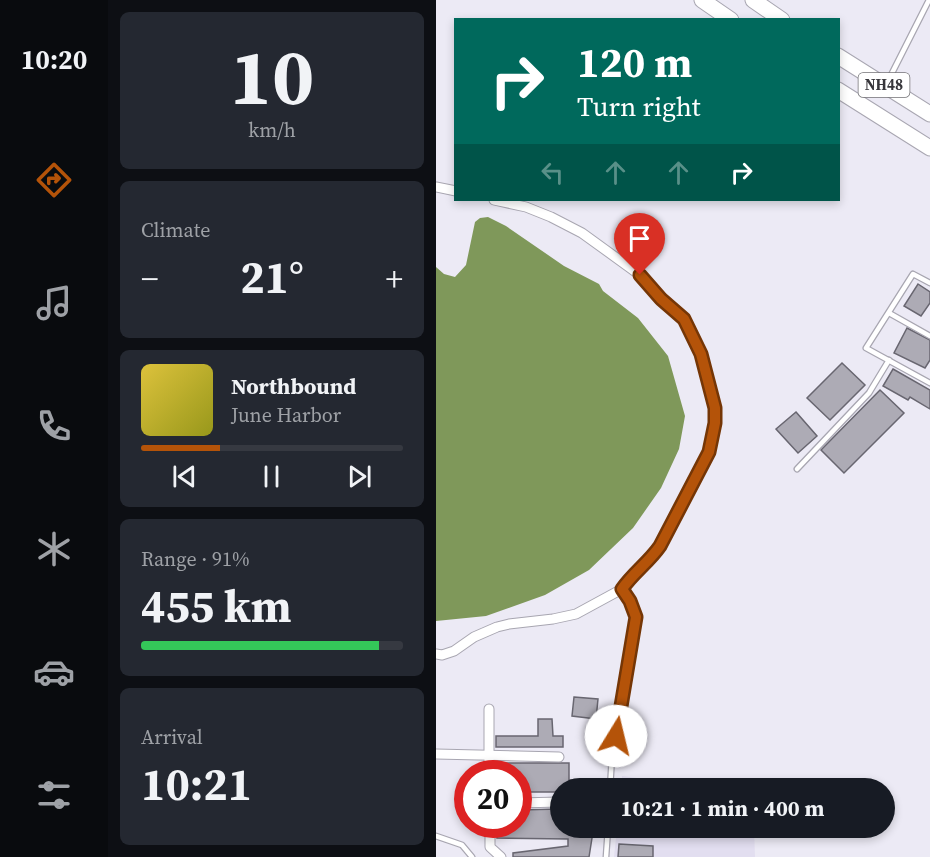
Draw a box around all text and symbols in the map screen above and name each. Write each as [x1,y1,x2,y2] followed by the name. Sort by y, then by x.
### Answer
[230,23,314,130] text: 10
[577,33,692,91] text: 120 m
[21,41,87,78] text: 10:20
[478,42,556,120] icon: right
[858,73,910,97] road number: NH48
[577,88,701,125] text: Turn right
[248,116,296,144] text: km/h
[536,156,569,189] icon: left
[599,156,632,189] icon: ahead
[662,156,695,189] icon: ahead
[725,156,758,189] icon: right
[33,159,75,201] icon: directions
[614,213,665,275] pin
[141,216,210,244] text: Climate
[623,222,656,255] icon: arrive
[240,246,304,308] text: 21°
[141,256,159,301] text: −
[385,256,403,301] text: +
[33,282,75,324] icon: music
[231,371,356,401] text: Northbound
[231,401,341,429] text: June Harbor
[33,405,75,447] icon: phone
[168,460,201,493] icon: previous
[255,460,288,493] icon: pause
[343,460,376,493] icon: next
[33,528,75,570] icon: climate
[141,545,250,573] text: Range · 91%
[141,575,292,637] text: 455 km
[33,651,75,693] icon: car
[584,704,648,768] position arrow
[141,723,203,751] text: Arrival
[141,753,252,815] text: 10:21
[454,760,532,838] speed limit sign: 20
[33,774,75,816] icon: filters
[621,793,824,823] text: 10:21 · 1 min · 400 m

